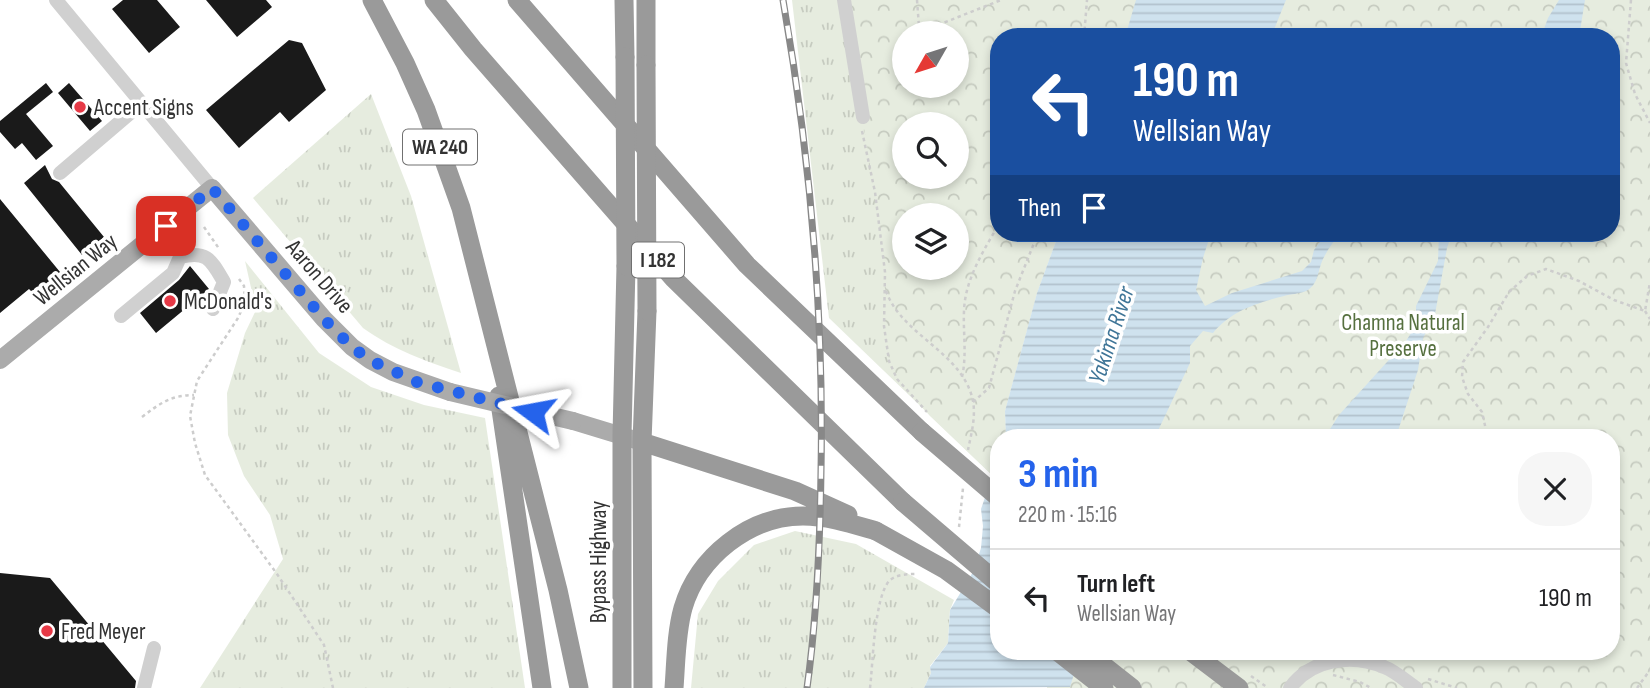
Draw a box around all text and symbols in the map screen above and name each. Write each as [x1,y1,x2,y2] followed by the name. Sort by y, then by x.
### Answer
[892,21,970,98] north arrow
[892,21,969,280] map controls
[1133,52,1239,111] text: 190 m
[1018,56,1109,147] icon: left
[93,94,194,122] place label: Accent Signs
[72,99,88,115] marker: Accent Signs
[892,112,969,189] button: search
[1133,112,1271,151] text: Wellsian Way
[403,130,477,164] road number: WA 240
[1075,189,1113,227] icon: arrive
[1018,193,1061,224] text: Then
[136,196,196,256] pin
[892,203,969,280] button: layers
[147,207,185,245] icon: arrive
[28,228,123,312] street label: Wellsian Way
[279,233,359,319] street label: Aaron Drive
[632,243,684,278] road number: I 182
[1082,282,1141,387] water label: Yakima River
[184,288,272,316] place label: McDonald's
[162,293,178,309] marker: McDonald's
[1341,309,1465,363] park label: Chamna Natural Preserve
[496,375,570,449] position arrow
[1018,449,1098,500] text: 3 min
[1518,452,1592,526] button: close
[585,501,613,623] street label: Bypass Highway
[1018,501,1117,529] text: 220 m · 15:16
[1077,569,1155,600] text: Turn left
[1018,579,1056,617] icon: left
[1539,583,1592,614] text: 190 m
[1077,600,1176,628] text: Wellsian Way
[61,618,146,646] place label: Fred Meyer
[39,623,55,639] marker: Fred Meyer

